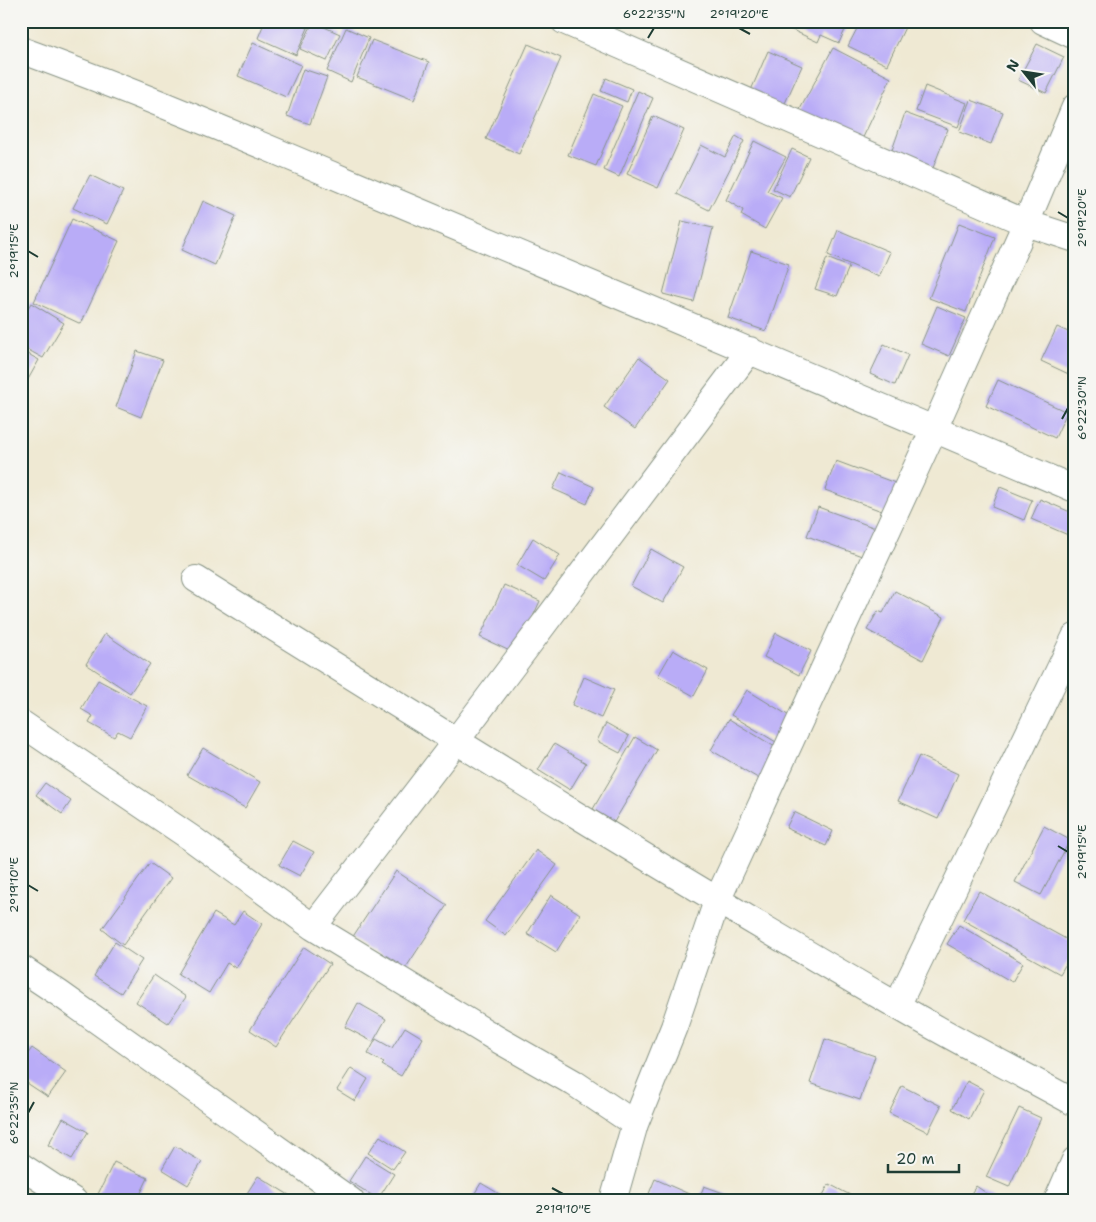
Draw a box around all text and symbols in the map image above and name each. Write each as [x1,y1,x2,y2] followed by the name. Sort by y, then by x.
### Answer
[623,6,685,22] text: 6°22'35"N
[709,6,769,22] text: 2°19'20"E
[998,48,1048,98] north arrow
[1002,56,1023,75] text: N
[1074,188,1090,248] text: 2°19'20"E
[6,224,22,278] text: 2°19'15"E
[1074,376,1090,440] text: 6°22'30"N
[1074,825,1090,879] text: 2°19'15"E
[6,857,22,913] text: 2°19'10"E
[6,1082,22,1144] text: 6°22'35"N
[888,1142,960,1174] scale bar
[896,1149,935,1169] text: 20 m
[535,1201,591,1217] text: 2°19'10"E

